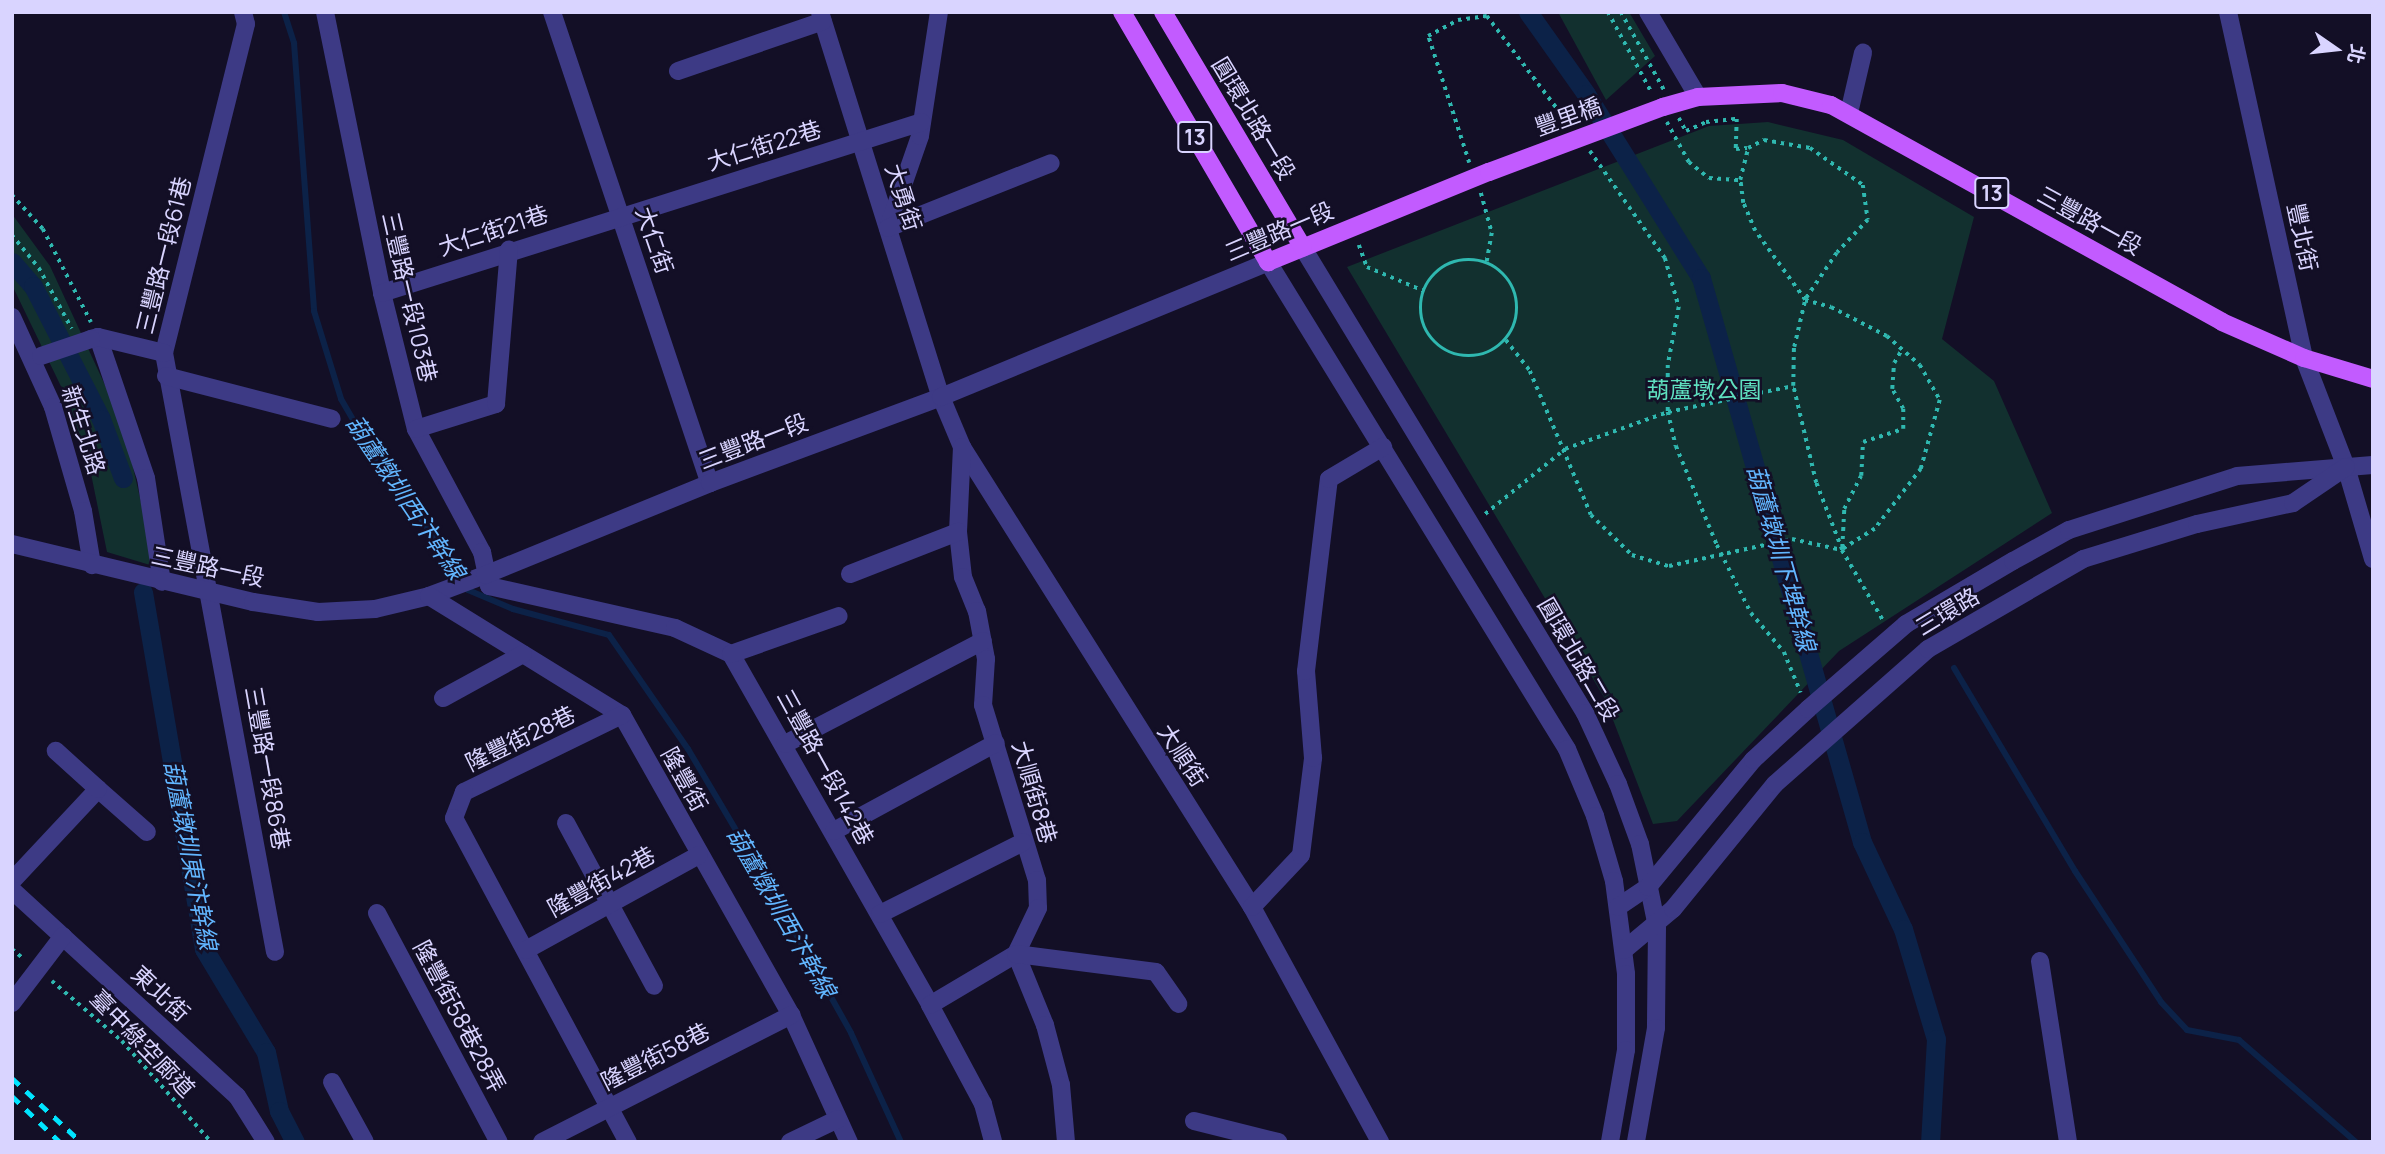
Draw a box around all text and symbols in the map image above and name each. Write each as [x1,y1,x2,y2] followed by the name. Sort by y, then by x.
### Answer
[2301,14,2371,84] north arrow
[2341,42,2371,66] text: 北
[1207,52,1301,184] street label: 圓環北路一段
[1531,91,1605,141] street label: 豐里橋
[703,115,825,175] street label: 大仁街22巷
[1176,120,1214,154] road number: 13
[880,160,928,234] street label: 大勇街
[130,174,196,336] street label: 三豐路一段61巷
[1973,176,2011,210] road number: 13
[2033,180,2147,260] street label: 三豐路一段
[1221,196,1337,266] street label: 三豐路一段
[434,199,552,261] street label: 大仁街21巷
[2282,200,2324,274] street label: 豐北街
[631,203,679,277] street label: 大仁街
[377,209,443,385] street label: 三豐路一段103巷
[1647,375,1761,403] park label: 葫蘆墩公園
[57,382,111,478] street label: 新生北路
[694,408,812,474] street label: 三豐路一段
[340,409,472,585] water label: 葫蘆燉圳西汴幹線
[1742,462,1822,654] water label: 葫蘆墩圳下埤幹線
[149,541,267,591] street label: 三豐路一段
[1910,581,1984,641] street label: 三環路
[1533,592,1625,726] street label: 圓環北路二段
[240,684,296,852] street label: 三豐路一段86巷
[772,684,880,850] street label: 三豐路一段142巷
[461,700,579,776] street label: 隆豐街28巷
[1153,719,1213,791] street label: 大順街
[1007,738,1063,846] street label: 大順街8巷
[656,742,714,816] street label: 隆豐街
[159,758,223,952] water label: 葫蘆墩圳東汴幹線
[722,822,842,1002] water label: 葫蘆燉圳西汴幹線
[542,840,660,922] street label: 隆豐街42巷
[408,935,512,1097] street label: 隆豐街58巷28弄
[126,959,196,1027] street label: 東北街
[85,984,201,1102] street label: 臺中綠空廊道
[596,1017,714,1095] street label: 隆豐街58巷

